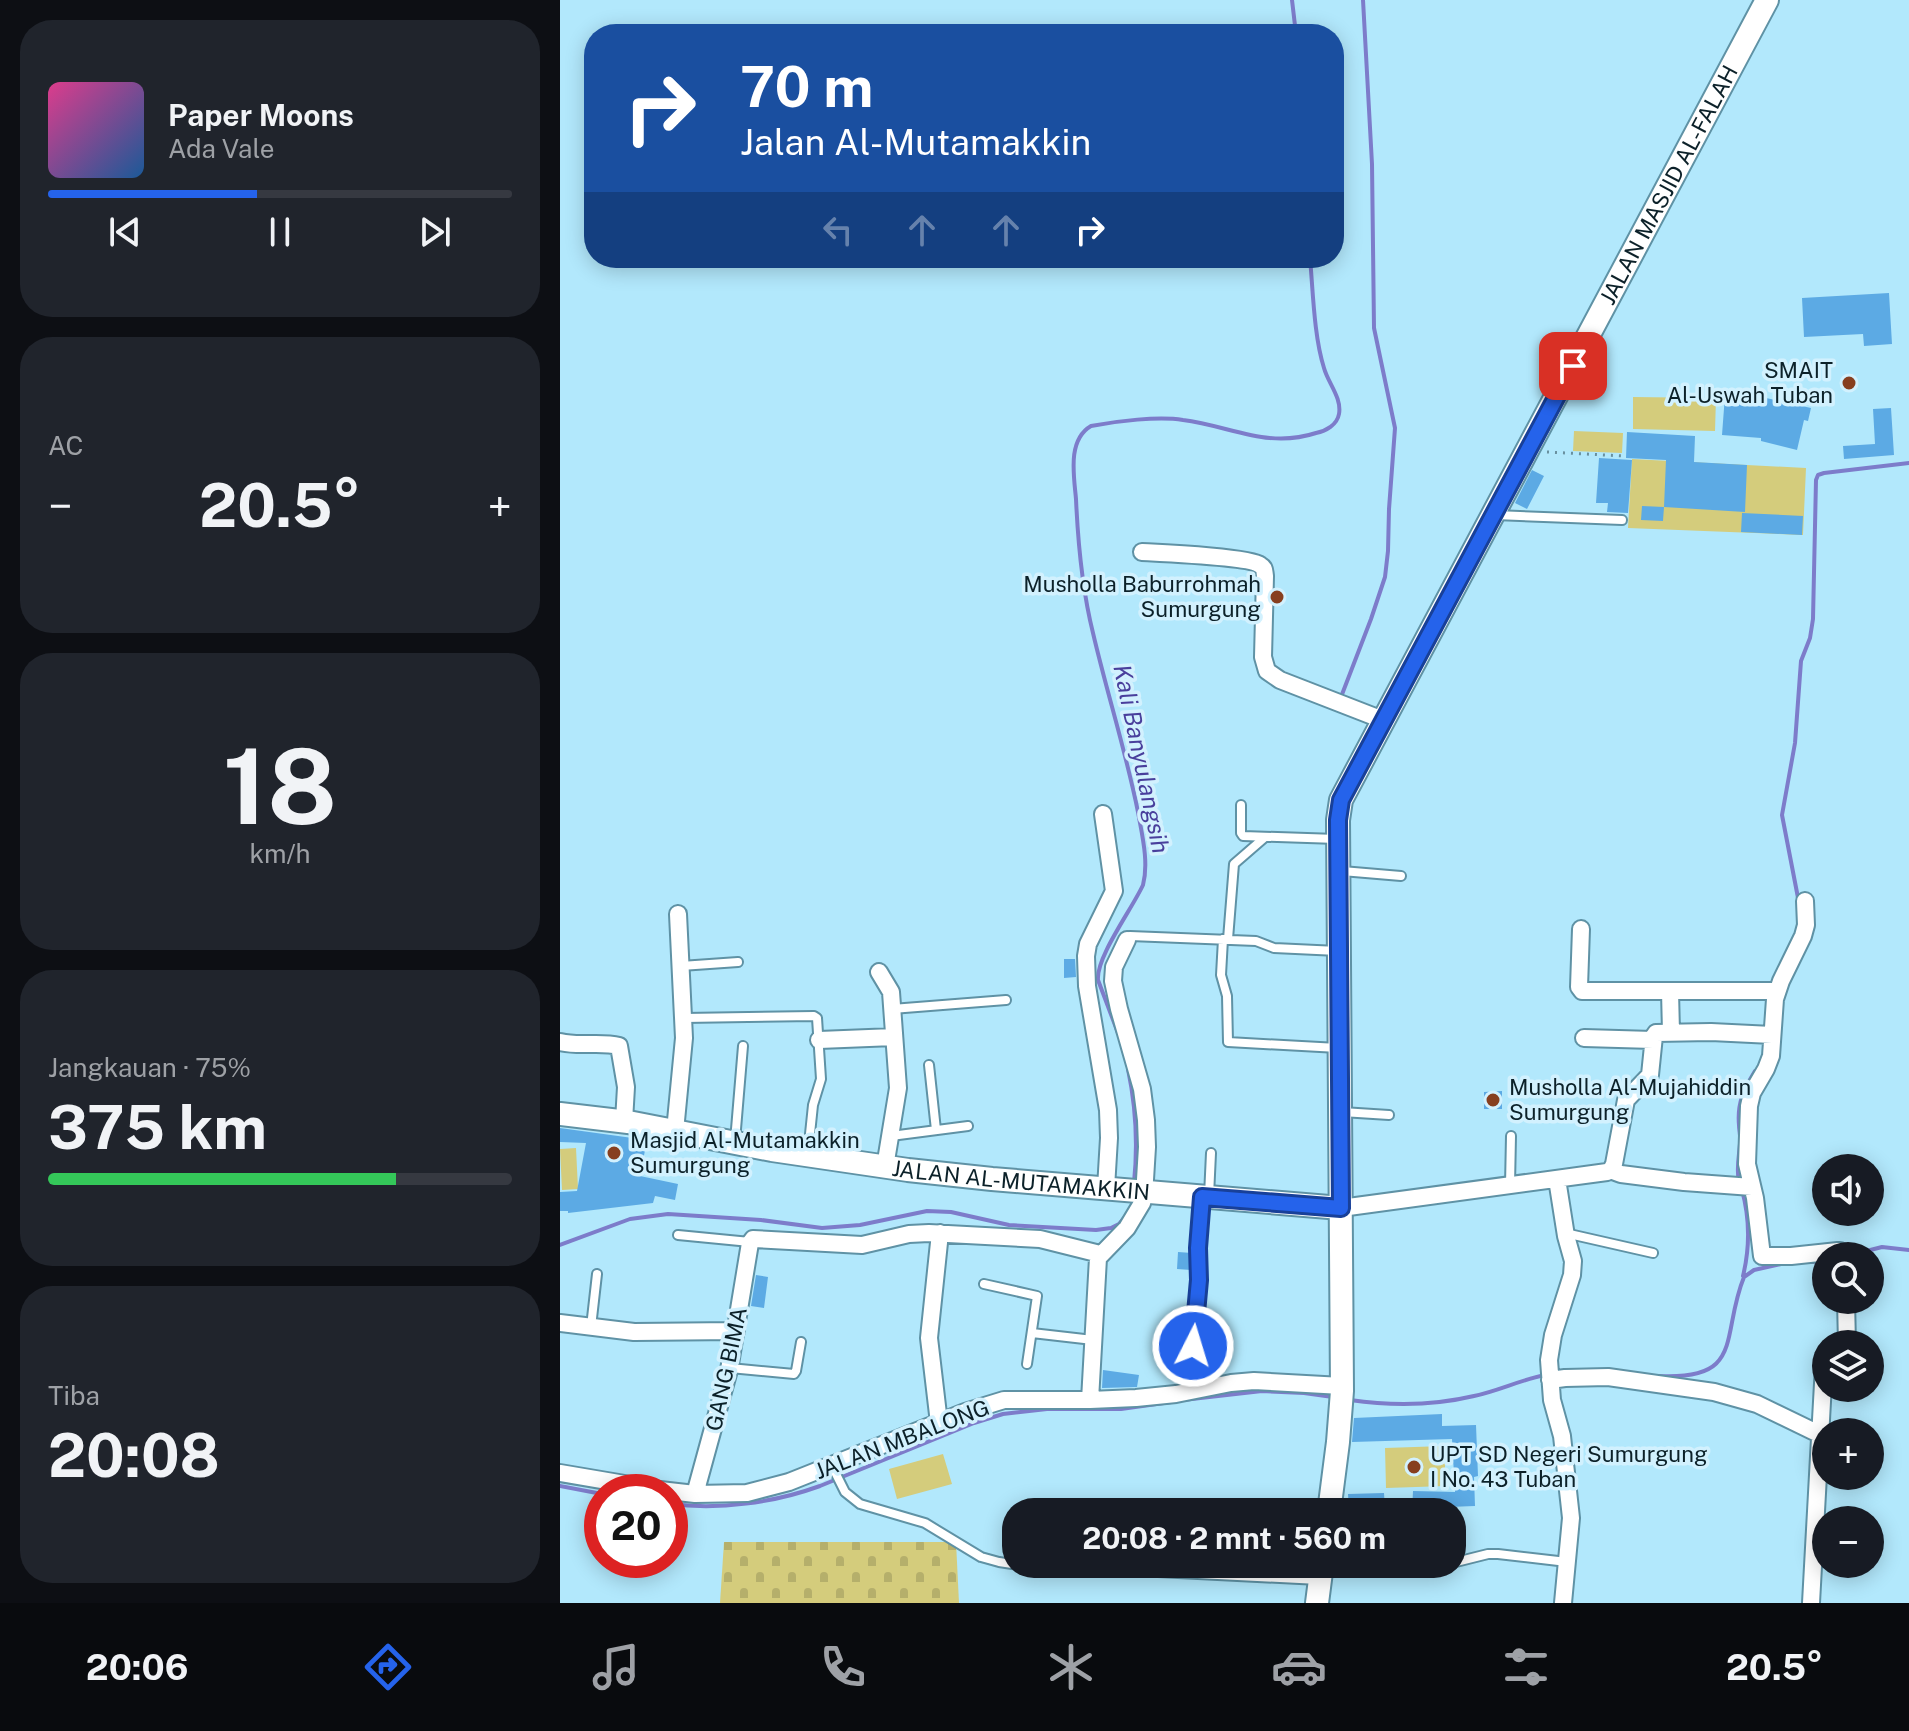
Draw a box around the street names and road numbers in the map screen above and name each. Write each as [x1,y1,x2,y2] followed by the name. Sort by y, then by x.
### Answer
[1594,61,1743,309] street label: JALAN MASJID AL-FALAH
[890,1155,1151,1205] street label: JALAN AL-MUTAMAKKIN
[700,1305,752,1433] street label: GANG BIMA
[811,1394,993,1484] street label: JALAN MBALONG

